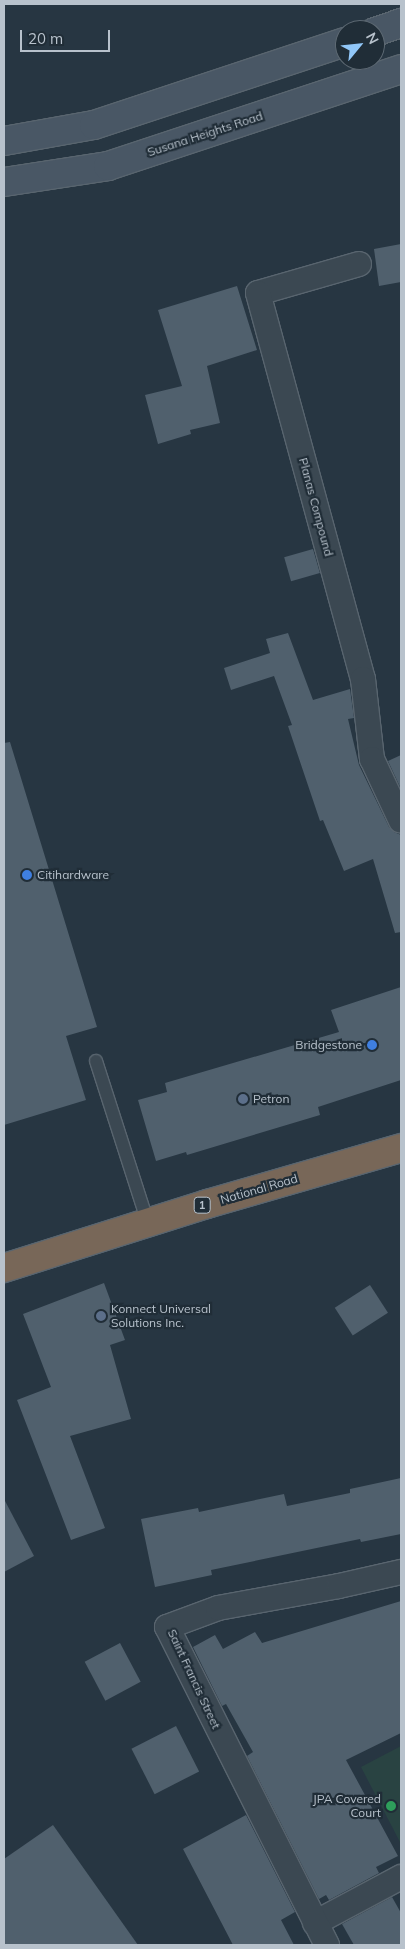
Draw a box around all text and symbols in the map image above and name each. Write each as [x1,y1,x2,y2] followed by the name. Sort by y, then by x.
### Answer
[22,20,112,52] scale bar
[335,20,385,70] north arrow
[28,29,63,48] text: 20 m
[362,30,383,47] text: N
[145,109,265,159] street label: Susana Heights Road
[296,456,336,558] street label: Planas Compound
[37,868,109,882] place label: Citihardware
[21,869,33,881] marker: Citihardware
[295,1038,362,1052] place label: Bridgestone
[366,1039,378,1051] marker: Bridgestone
[253,1092,289,1106] place label: Petron
[237,1093,249,1105] marker: Petron
[219,1171,299,1207] street label: National Road
[193,1196,211,1214] road number: 1
[111,1302,211,1330] place label: Konnect Universal Solutions Inc.
[95,1310,107,1322] marker: Konnect Universal Solutions Inc.
[165,1627,223,1731] street label: Saint Francis Street
[313,1792,381,1820] place label: JPA Covered Court
[385,1800,397,1812] marker: JPA Covered Court

